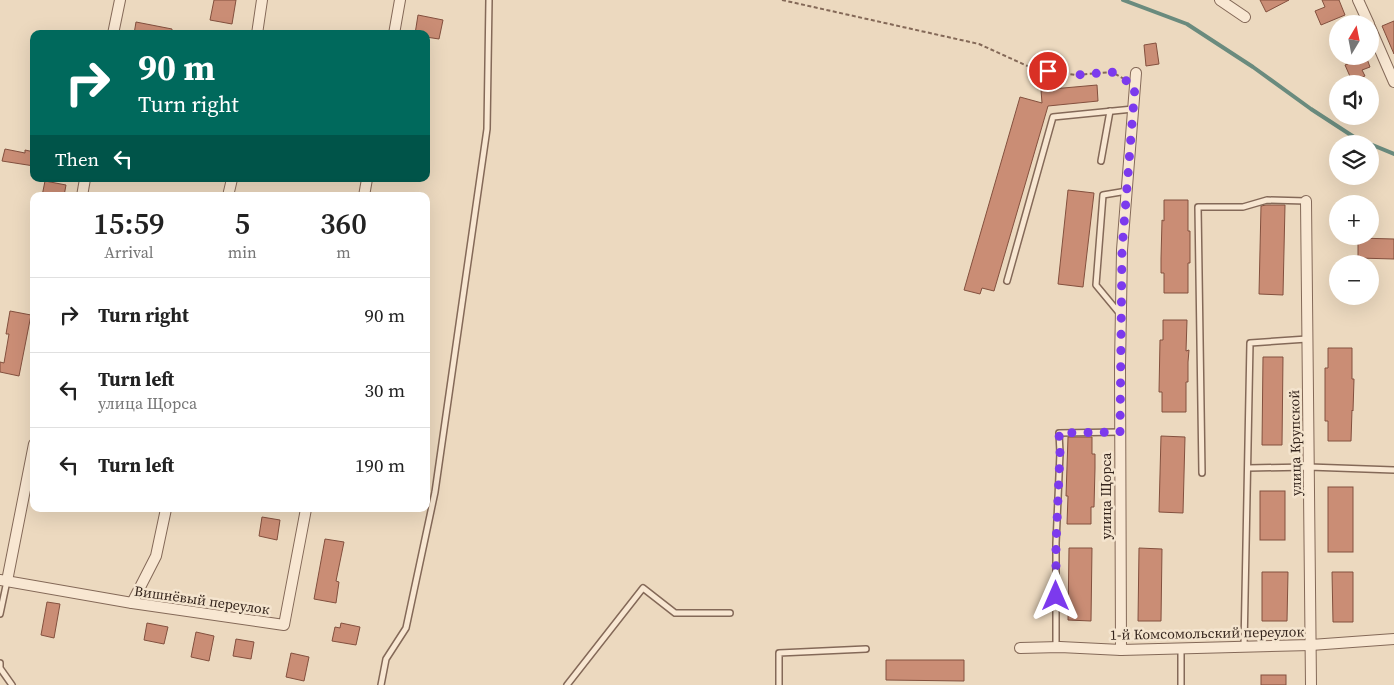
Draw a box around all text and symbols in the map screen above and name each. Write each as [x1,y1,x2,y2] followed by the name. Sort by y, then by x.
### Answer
[1329,15,1379,65] north arrow
[1329,15,1379,305] map controls
[138,44,215,92] text: 90 m
[55,50,120,115] icon: right
[1027,50,1069,92] pin
[1034,57,1062,85] icon: arrive
[1329,75,1379,125] button: sound
[138,89,239,119] text: Turn right
[1329,135,1379,185] button: layers
[109,145,137,173] icon: left
[55,146,99,172] text: Then
[1329,195,1379,245] button: +
[93,203,165,244] text: 15:59
[234,203,250,244] text: 5
[320,203,367,244] text: 360
[104,241,154,263] text: Arrival
[228,241,257,263] text: min
[336,241,351,263] text: m
[1329,255,1379,305] button: −
[55,301,83,329] icon: right
[98,302,189,328] text: Turn right
[364,302,405,328] text: 90 m
[98,366,174,392] text: Turn left
[55,376,83,404] icon: left
[364,377,405,403] text: 30 m
[1284,390,1306,496] street label: улица Крупской
[98,392,197,414] text: улица Щорса
[55,451,83,479] icon: left
[98,452,174,478] text: Turn left
[355,452,405,478] text: 190 m
[1096,452,1116,539] street label: улица Щорса
[1029,569,1081,621] position arrow
[133,581,271,619] street label: Вишнёвый переулок
[1110,621,1304,645] street label: 1-й Комсомольский переулок

